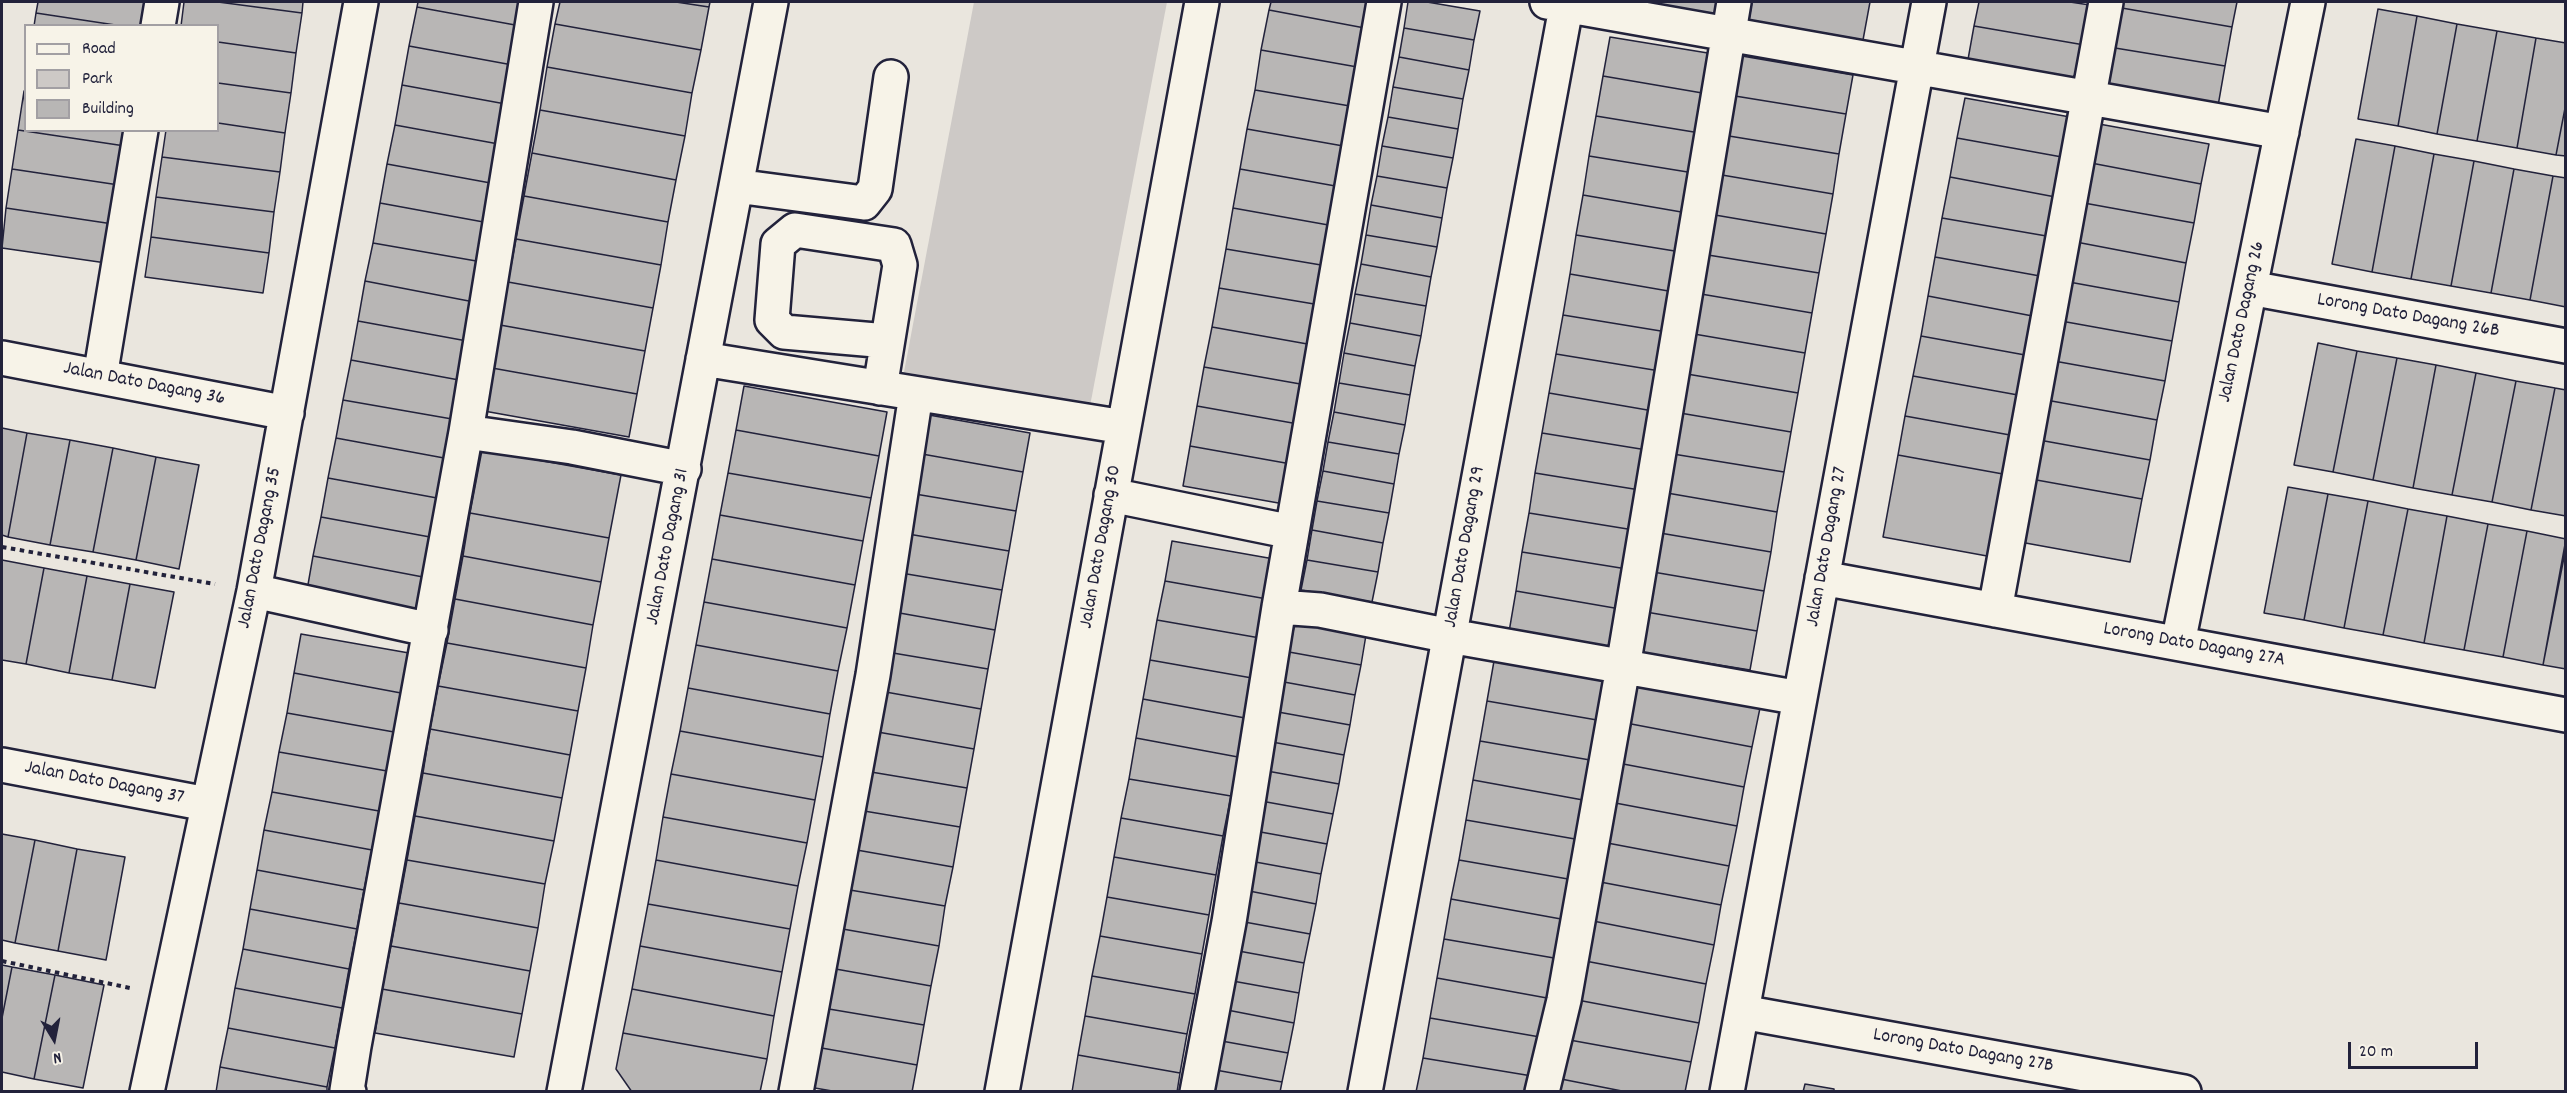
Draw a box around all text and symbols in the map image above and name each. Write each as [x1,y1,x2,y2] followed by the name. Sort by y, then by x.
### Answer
[24,24,219,132] legend
[82,37,116,62] text: Road
[82,67,113,92] text: Park
[82,97,134,122] text: Building
[2214,239,2272,405] street label: Jalan Dato Dagang 26
[2315,289,2501,345] street label: Lorong Dato Dagang 26B
[61,358,227,412] street label: Jalan Dato Dagang 36
[1076,463,1128,631] street label: Jalan Dato Dagang 30
[1440,464,1492,630] street label: Jalan Dato Dagang 29
[234,465,288,631] street label: Jalan Dato Dagang 35
[1802,465,1854,629] street label: Jalan Dato Dagang 27
[642,467,696,627] street label: Jalan Dato Dagang 31
[2101,618,2287,674] street label: Lorong Dato Dagang 27A
[22,757,186,811] street label: Jalan Dato Dagang 37
[24,1009,84,1069] north arrow
[1871,1024,2055,1080] street label: Lorong Dato Dagang 27B
[2351,1030,2482,1068] scale bar
[2359,1040,2393,1065] text: 20 m
[51,1045,63,1069] text: N

